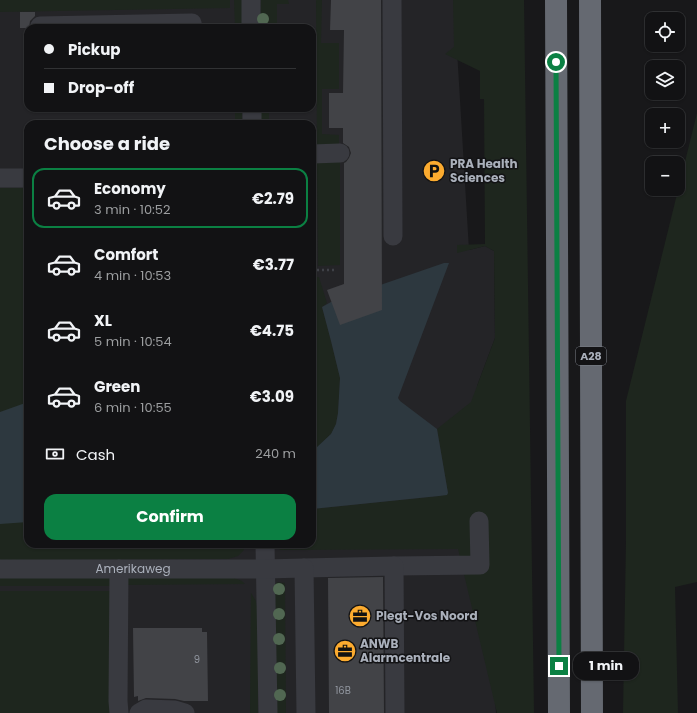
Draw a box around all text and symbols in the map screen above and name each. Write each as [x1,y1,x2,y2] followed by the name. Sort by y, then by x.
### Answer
[645,12,685,196] map controls
[645,12,685,52] button: locate
[68,39,120,60] text: Pickup
[547,53,565,71] route start
[645,60,685,100] button: layers
[68,77,134,98] text: Drop-off
[645,108,685,148] button: +
[44,131,170,156] text: Choose a ride
[450,155,518,186] place label: PRA Health Sciences
[645,156,685,196] button: −
[421,158,447,184] parking icon: PRA Health Sciences
[94,178,166,199] text: Economy
[46,180,82,216] icon: car
[252,188,294,209] text: €2.79
[94,200,170,219] text: 3 min · 10:52
[94,244,158,265] text: Comfort
[46,246,82,282] icon: car
[253,254,294,275] text: €3.77
[94,266,171,285] text: 4 min · 10:53
[94,310,112,331] text: XL
[46,312,82,348] icon: car
[250,320,294,341] text: €4.75
[94,332,172,351] text: 5 min · 10:54
[576,347,606,365] road number: A28
[94,376,140,397] text: Green
[46,378,82,414] icon: car
[250,386,294,407] text: €3.09
[94,398,172,417] text: 6 min · 10:55
[44,443,66,465] icon: cash
[76,444,115,465] text: Cash
[255,444,296,463] text: 240 m
[44,494,296,540] button: Confirm
[95,560,171,577] street label: Amerikaweg
[347,603,373,629] office icon: Plegt-Vos Noord
[376,607,478,624] place label: Plegt-Vos Noord
[360,635,451,666] place label: ANWB Alarmcentrale
[332,638,358,664] office icon: ANWB Alarmcentrale
[194,652,200,667] house number: 9
[573,652,639,680] callout: 1 min
[589,656,623,675] text: 1 min
[550,657,568,675] route end
[335,683,351,698] house number: 16B

